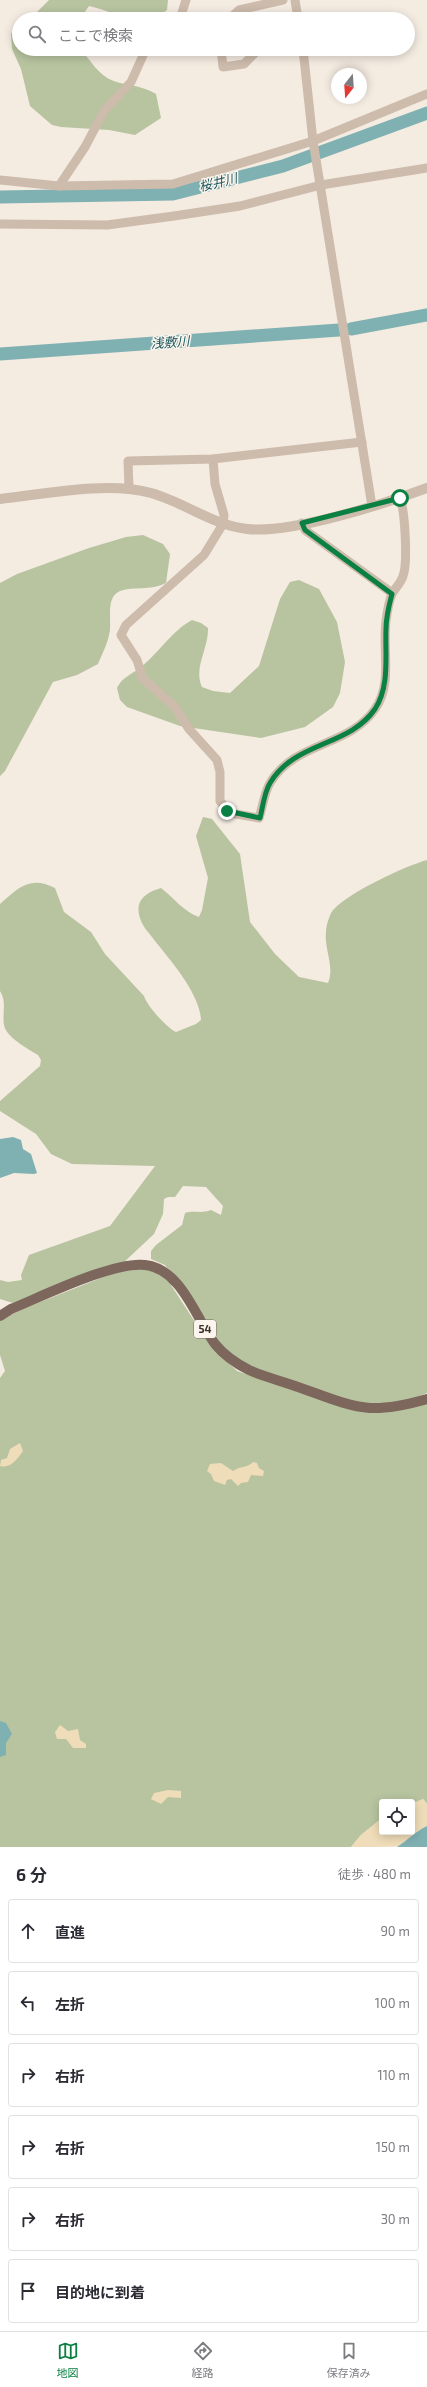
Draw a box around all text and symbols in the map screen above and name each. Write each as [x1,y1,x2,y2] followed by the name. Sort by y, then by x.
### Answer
[12,12,415,56] search box
[26,23,48,45] icon: search
[58,26,133,44] text: ここで検索
[331,68,367,104] north arrow
[197,169,241,194] water label: 桜井川
[150,333,192,351] water label: 浅敷川
[391,489,409,507] route start
[218,802,236,820] route end
[194,1320,216,1338] road number: 54
[379,1799,415,1835] map controls
[379,1799,415,1835] button: locate
[16,1864,47,1884] text: 6 分
[338,1866,411,1882] text: 徒歩 · 480 m
[17,1920,39,1942] icon: ahead
[55,1923,85,1941] text: 直進
[380,1923,410,1939] text: 90 m
[17,1992,39,2014] icon: left
[55,1995,85,2013] text: 左折
[375,1995,410,2011] text: 100 m
[17,2064,39,2086] icon: right
[55,2067,85,2085] text: 右折
[378,2067,410,2083] text: 110 m
[17,2136,39,2158] icon: right
[55,2139,85,2157] text: 右折
[376,2139,410,2155] text: 150 m
[17,2208,39,2230] icon: right
[55,2211,85,2229] text: 右折
[381,2211,410,2227] text: 30 m
[17,2280,39,2302] icon: arrive
[55,2283,145,2301] text: 目的地に到着
[57,2340,79,2380] tab: 地図
[192,2340,214,2380] tab: 経路
[327,2340,371,2380] tab: 保存済み

